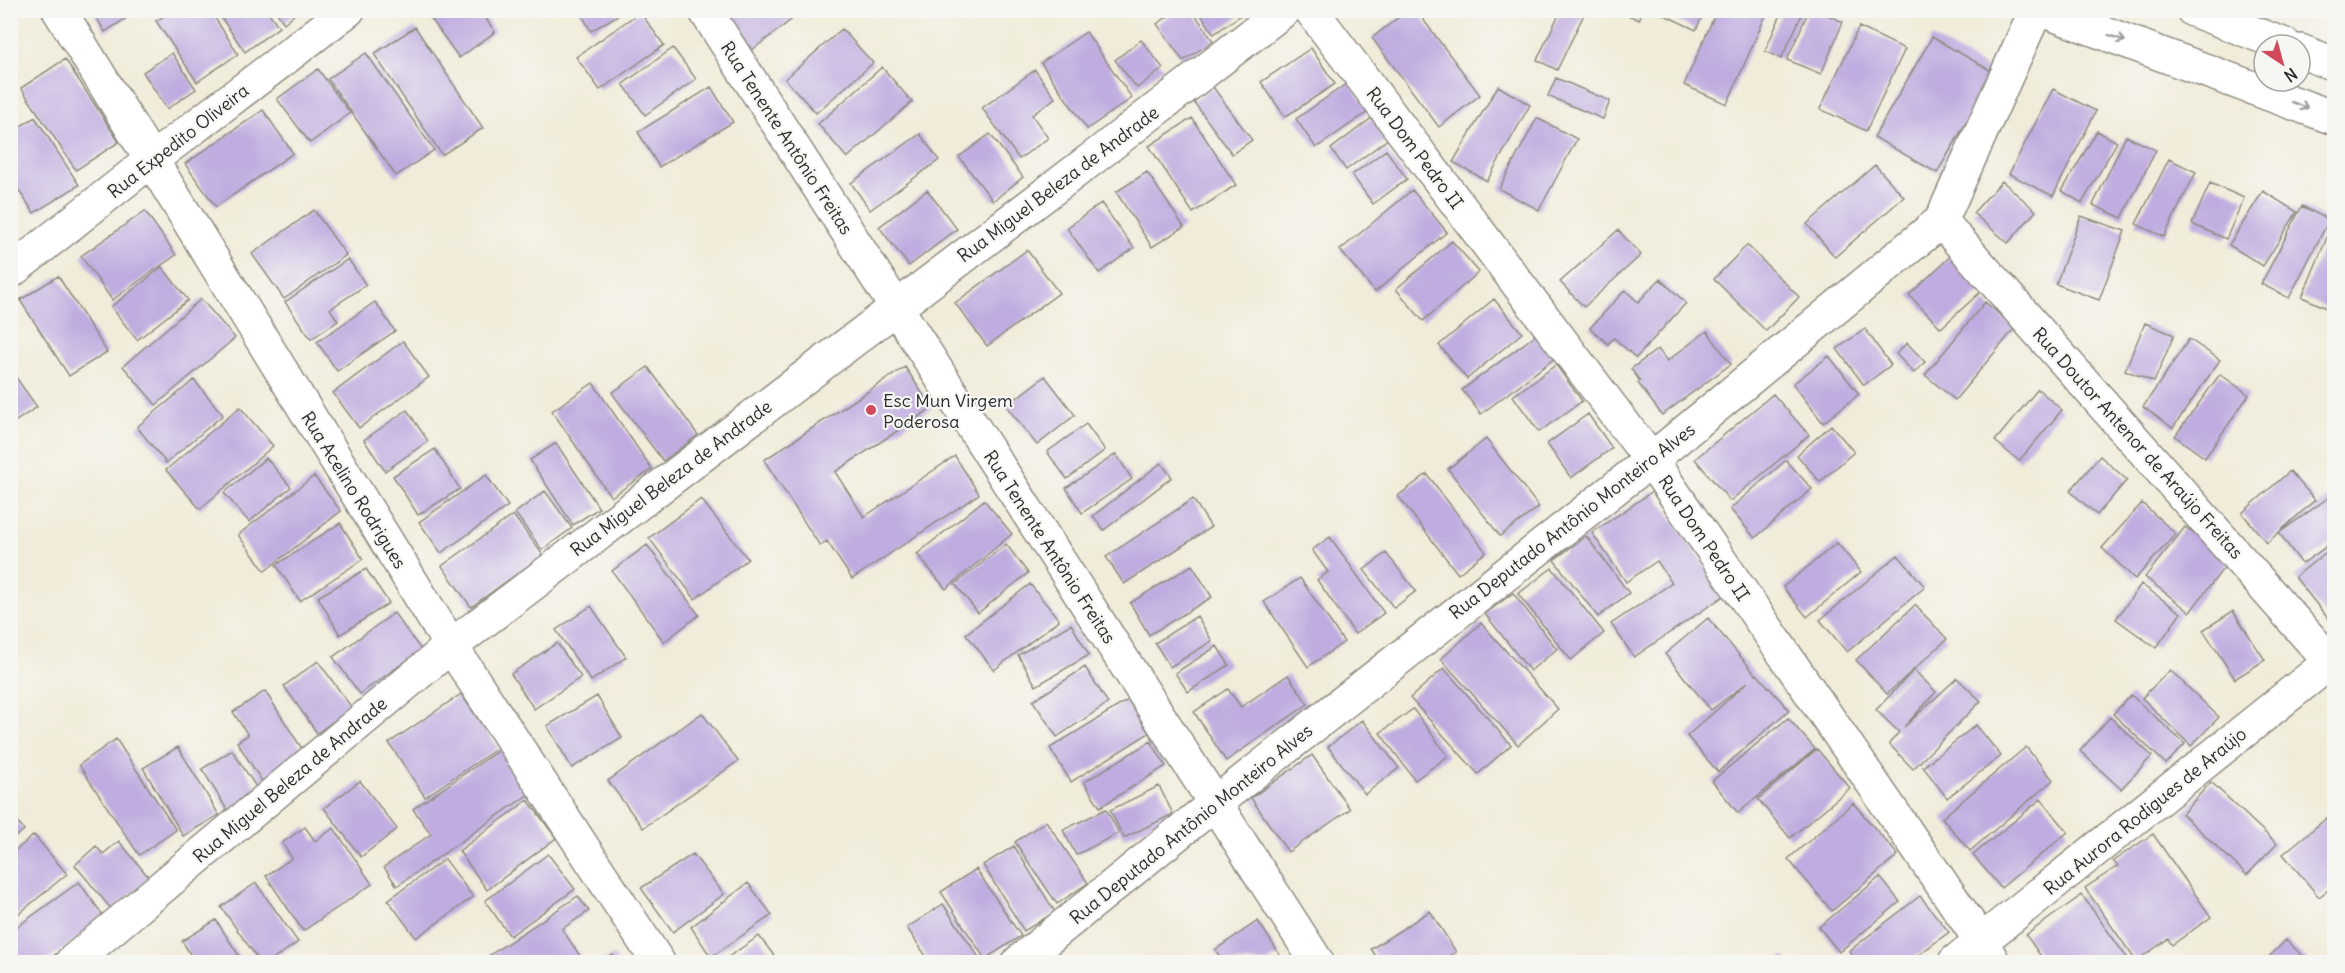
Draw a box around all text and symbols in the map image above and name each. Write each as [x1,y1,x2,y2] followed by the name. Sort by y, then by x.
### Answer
[2107,33,2126,44] one-way arrow
[2252,33,2312,93] north arrow
[716,37,858,239] street label: Rua Tenente Antônio Freitas
[2280,64,2301,86] text: N
[103,79,253,203] street label: Rua Expedito Oliveira
[1362,82,1469,214] street label: Rua Dom Pedro II
[2290,100,2309,111] one-way arrow
[953,101,1163,267] street label: Rua Miguel Beleza de Andrade
[2028,322,2248,564] street label: Rua Doutor Antenor de Araújo Freitas
[883,389,1013,433] place label: Esc Mun Virgem Poderosa
[566,395,776,561] street label: Rua Miguel Beleza de Andrade
[864,403,878,417] marker: Esc Mun Virgem Poderosa
[296,407,412,573] street label: Rua Acelino Rodrigues
[1444,418,1700,624] street label: Rua Deputado Antônio Monteiro Alves
[979,446,1121,648] street label: Rua Tenente Antônio Freitas
[1653,471,1755,605] street label: Rua Dom Pedro II
[188,692,392,868] street label: Rua Miguel Beleza de Andrade
[1065,719,1317,929] street label: Rua Deputado Antônio Monteiro Alves
[2039,722,2251,900] street label: Rua Aurora Rodigues de Araújo

